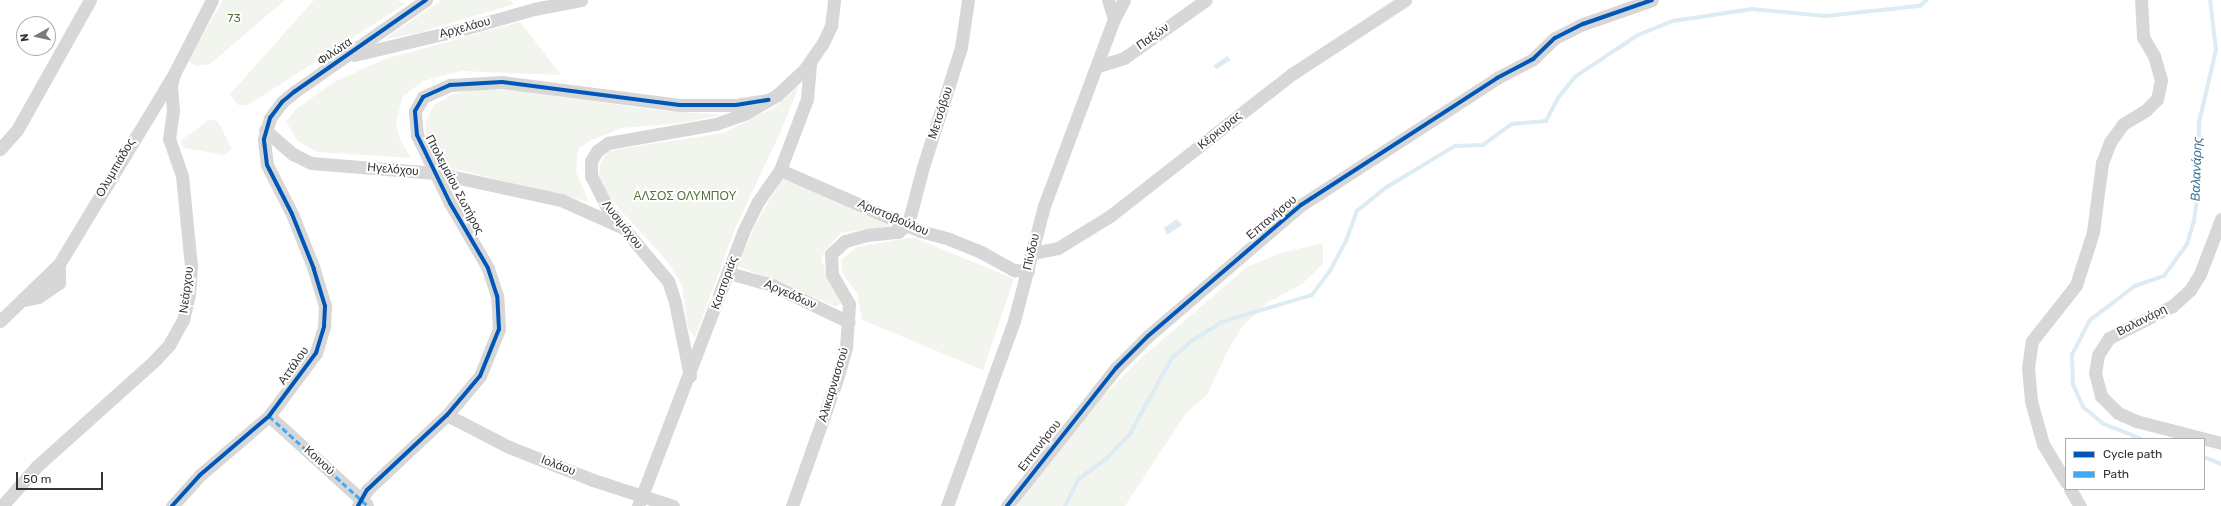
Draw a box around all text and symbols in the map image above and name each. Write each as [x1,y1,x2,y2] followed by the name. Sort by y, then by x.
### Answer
[227,12,241,26] park label: 73
[438,14,492,42] street label: Αρχελάου
[16,16,56,56] north arrow
[1134,21,1172,53] street label: Παξών
[18,33,32,42] text: N
[315,35,355,69] street label: Φιλώτα
[926,85,956,141] street label: Μετσόβου
[1195,109,1245,153] street label: Κέρκυρας
[422,133,486,237] street label: Πτολεμαίου Σωτήρος
[93,136,139,200] street label: Ολυμπιάδος
[2188,136,2206,202] water label: Βαλανάρης
[367,161,419,179] street label: Ηγελόχου
[634,190,736,204] park label: ΑΛΣΟΣ ΟΛΥΜΠΟΥ
[1244,193,1300,243] street label: Επτανήσου
[856,197,930,239] street label: Αριστοβούλου
[599,198,645,252] street label: Λυσιμάχου
[1021,232,1043,272] street label: Πίνδου
[709,254,741,312] street label: Καστοριάς
[177,266,197,314] street label: Νεάρχου
[762,277,818,313] street label: Αργεάδων
[2115,302,2169,340] street label: Βαλανάρη
[276,344,312,388] street label: Αττάλου
[816,346,852,424] street label: Αλικαρνασσού
[1016,417,1064,475] street label: Επτανήσου
[2065,438,2205,490] legend
[301,443,337,479] street label: Κοινού
[2103,447,2162,461] text: Cycle path
[539,453,577,479] street label: Ιολάου
[18,464,105,490] scale bar
[2103,467,2129,481] text: Path
[23,472,51,486] text: 50 m

